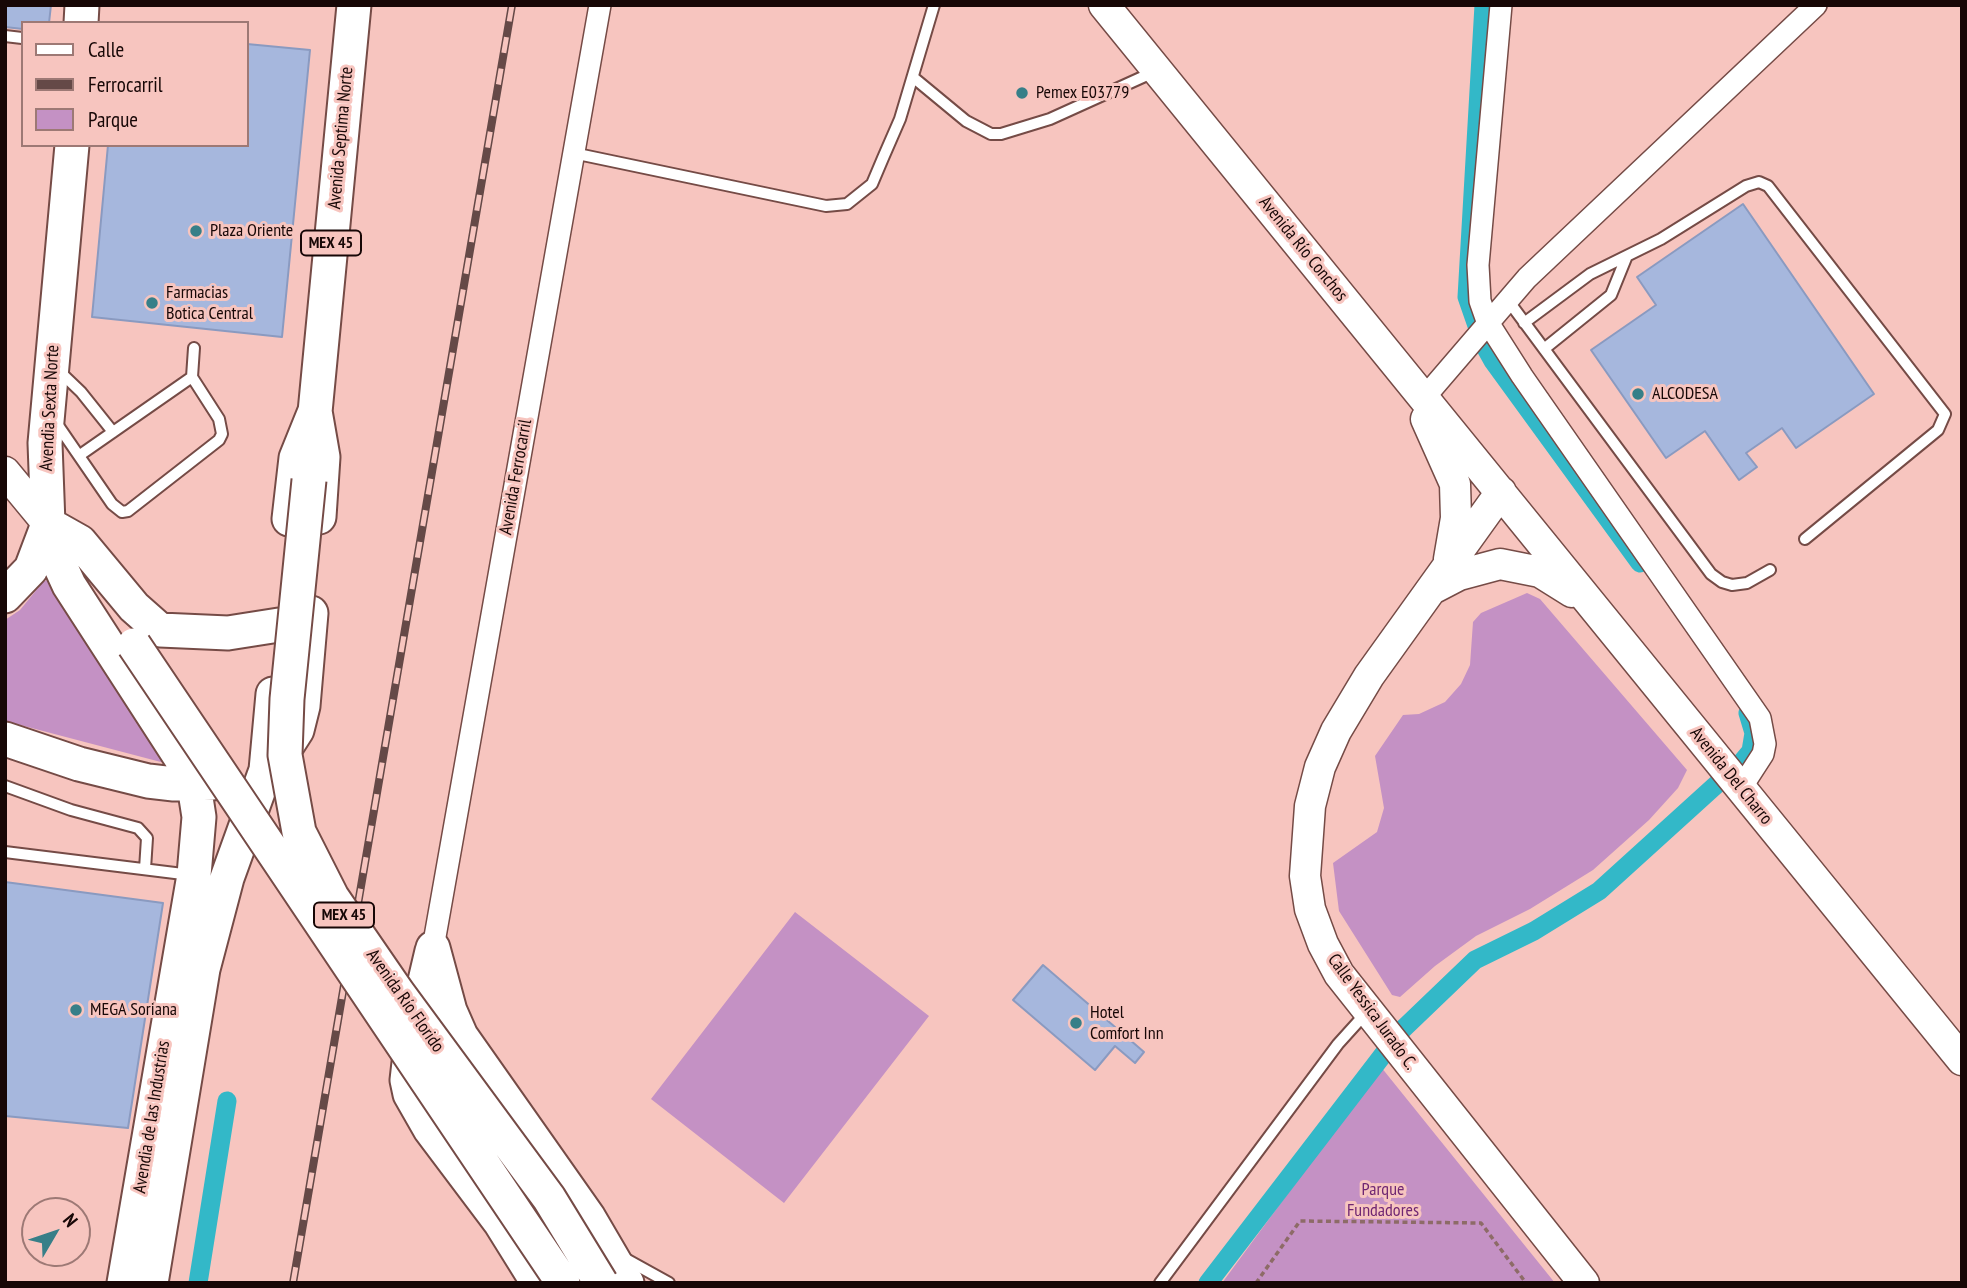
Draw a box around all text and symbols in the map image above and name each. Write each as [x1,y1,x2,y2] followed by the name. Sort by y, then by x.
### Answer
[21,21,248,147] legend
[88,36,124,63] text: Calle
[324,66,358,210] street label: Avenida Septima Norte
[88,71,163,98] text: Ferrocarril
[1036,82,1129,104] place label: Pemex E03779
[1014,85,1030,101] marker: Pemex E03779
[88,106,138,133] text: Parque
[1254,192,1352,306] street label: Avenida Río Conchos
[210,220,293,242] place label: Plaza Oriente
[188,223,204,239] marker: Plaza Oriente
[301,230,361,256] road number: MEX 45
[166,282,253,324] place label: Farmacias Botica Central
[144,295,160,311] marker: Farmacias Botica Central
[36,344,64,472] street label: Avendia Sexta Norte
[1652,383,1718,405] place label: ALCODESA
[1630,386,1646,402] marker: ALCODESA
[495,417,537,537] street label: Avenida Ferrocarril
[1685,723,1777,829] street label: Avenida Del Charro
[314,903,374,928] road number: MEX 45
[361,945,449,1057] street label: Avenida Río Florido
[1323,950,1421,1074] street label: Calle Yessica Jurado C.
[90,999,177,1021] place label: MEGA Soriana
[68,1002,84,1018] marker: MEGA Soriana
[1090,1002,1164,1044] place label: Hotel Comfort Inn
[1068,1015,1084,1031] marker: Hotel Comfort Inn
[129,1039,175,1195] street label: Avendia de las Industrias
[1347,1179,1419,1222] park label: Parque Fundadores
[21,1197,91,1267] north arrow
[58,1208,83,1232] text: N

